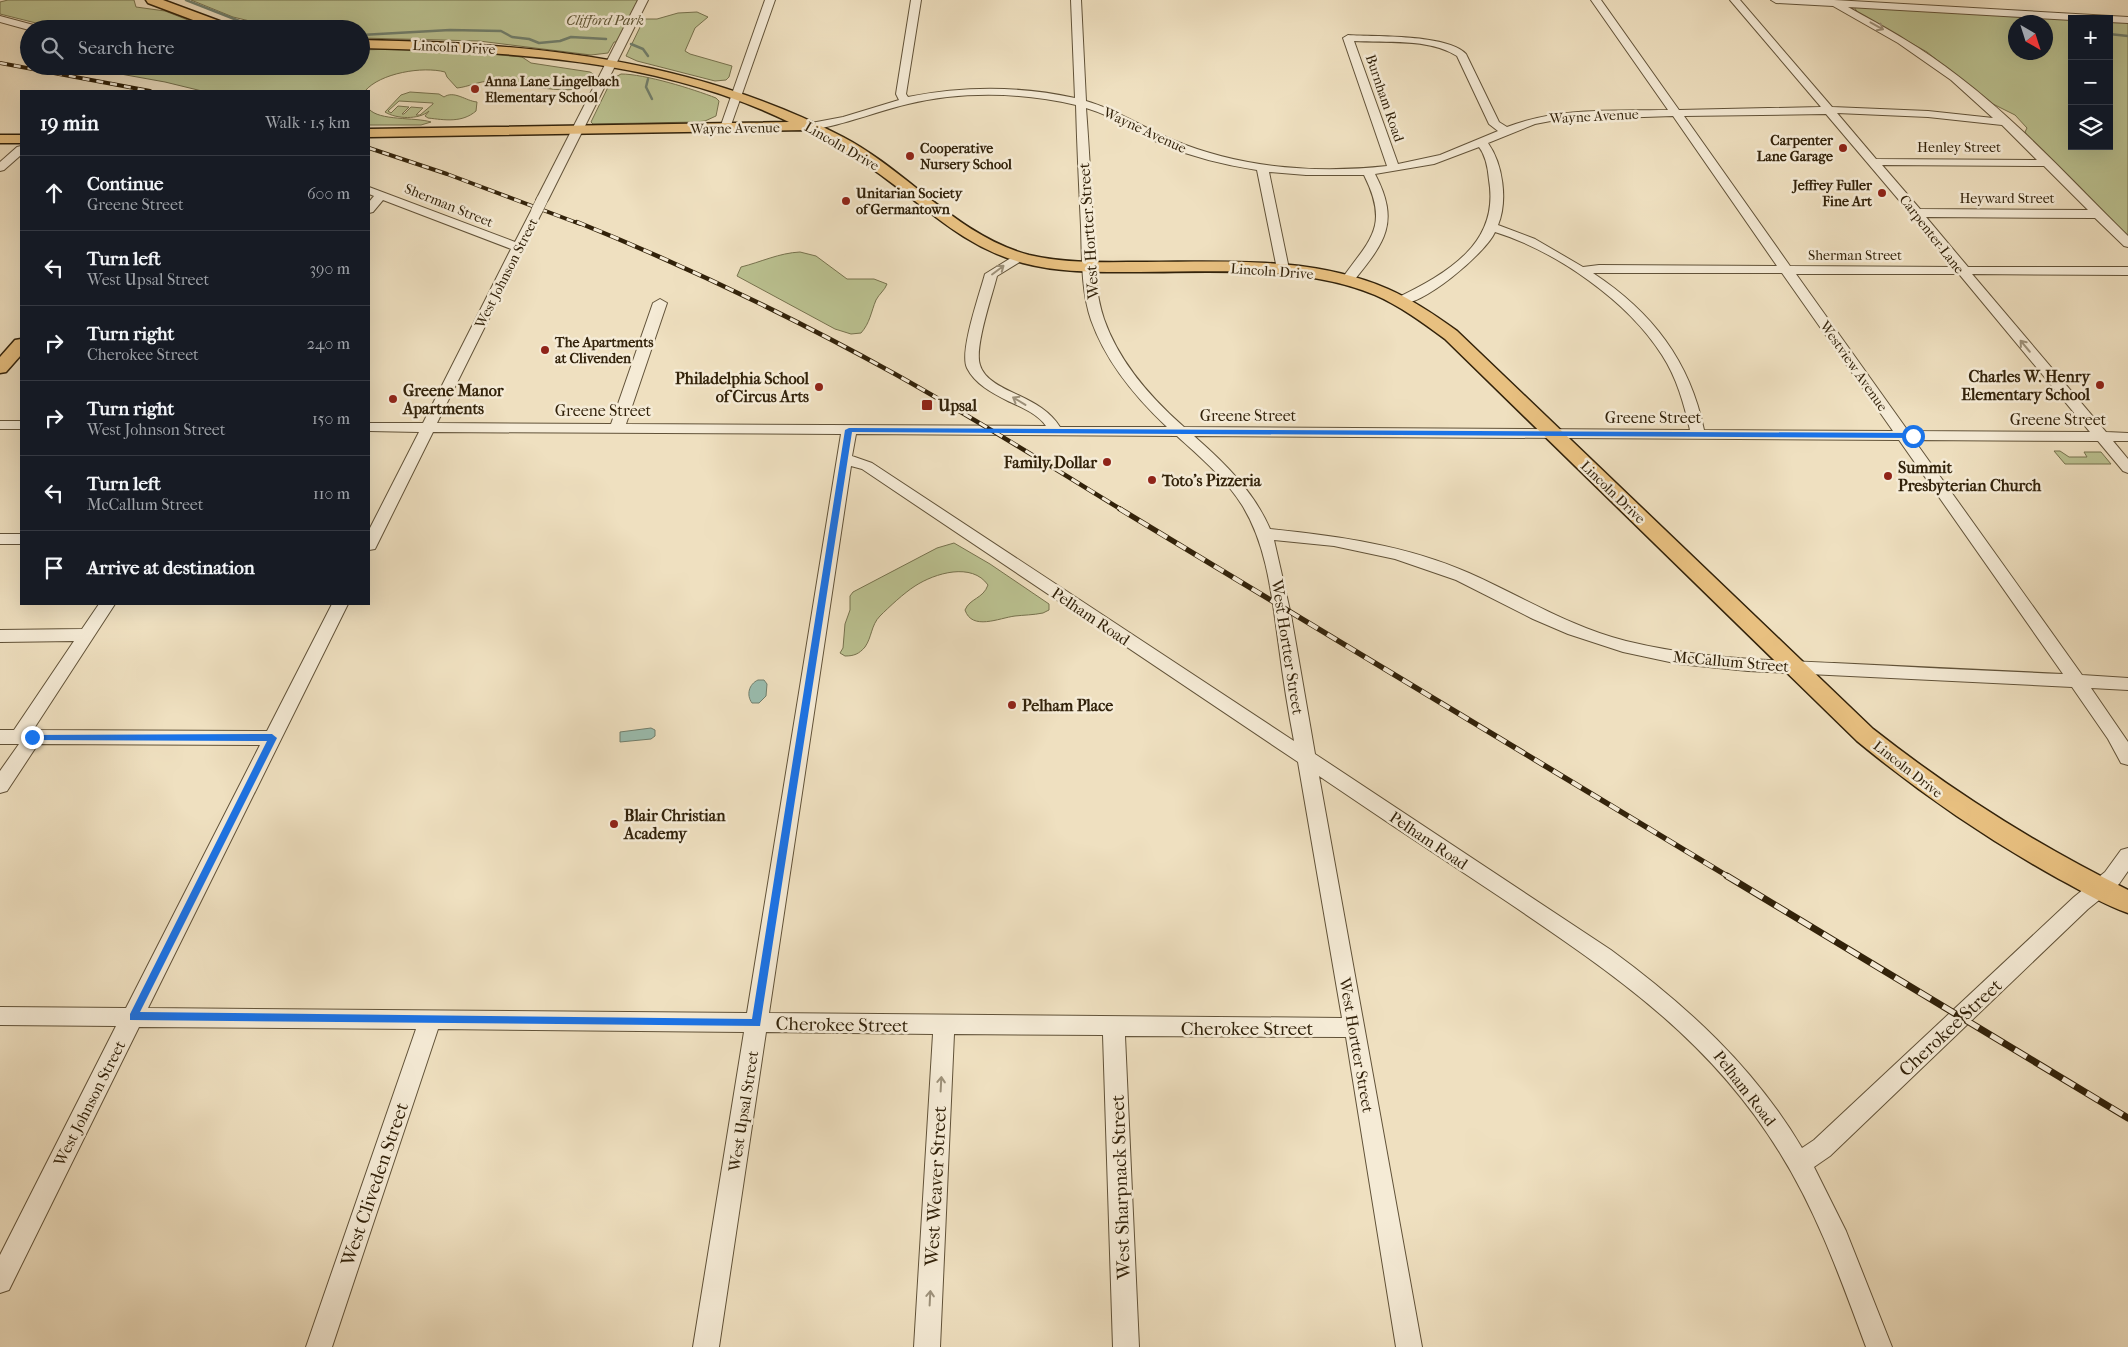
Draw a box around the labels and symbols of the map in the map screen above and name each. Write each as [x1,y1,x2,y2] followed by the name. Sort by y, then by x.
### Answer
[566,12,644,29] park label: Clifford Park
[2008,15,2053,60] north arrow
[1869,22,1884,31] one-way arrow
[412,37,496,58] street label: Lincoln Drive
[1362,52,1408,144] street label: Burnham Road
[484,73,620,106] place label: Anna Lane Lingelbach Elementary School
[469,83,481,95] marker: Anna Lane Lingelbach Elementary School
[1100,103,1189,157] street label: Wayne Avenue
[1548,106,1639,127] street label: Wayne Avenue
[802,118,882,175] street label: Lincoln Drive
[689,119,780,138] street label: Wayne Avenue
[1757,132,1834,165] place label: Carpenter Lane Garage
[1917,139,2001,156] street label: Henley Street
[920,140,1012,173] place label: Cooperative Nursery School
[1837,142,1849,154] marker: Carpenter Lane Garage
[904,150,916,162] marker: Cooperative Nursery School
[1074,162,1103,301] street label: West Hortter Street
[1791,177,1873,210] place label: Jeffrey Fuller Fine Art
[402,180,496,231] street label: Sherman Street
[855,185,964,218] place label: Unitarian Society of Germantown
[1876,187,1888,199] marker: Jeffrey Fuller Fine Art
[1959,190,2055,207] street label: Heyward Street
[1895,191,1968,277] street label: Carpenter Lane
[840,195,852,207] marker: Unitarian Society of Germantown
[471,215,542,332] street label: West Johnson Street
[1808,247,1902,264] street label: Sherman Street
[1230,260,1314,283] street label: Lincoln Drive
[991,264,1004,275] one-way arrow
[1816,317,1891,415] street label: Westview Avenue
[554,334,654,367] place label: The Apartments at Clivenden
[2019,340,2030,353] one-way arrow
[539,344,551,356] marker: The Apartments at Clivenden
[1961,367,2091,405] place label: Charles W. Henry Elementary School
[675,369,810,406] place label: Philadelphia School of Circus Arts
[2094,379,2106,391] marker: Charles W. Henry Elementary School
[402,381,505,419] place label: Greene Manor Apartments
[813,381,825,393] marker: Philadelphia School of Circus Arts
[387,393,399,405] marker: Greene Manor Apartments
[937,396,977,416] place label: Upsal
[1013,396,1027,406] one-way arrow
[920,398,934,412] marker: Upsal
[555,401,652,420] street label: Greene Street
[1200,406,1297,425] street label: Greene Street
[1605,408,1702,427] street label: Greene Street
[2010,410,2107,429] street label: Greene Street
[1902,425,1925,448] route start
[1003,453,1098,473] place label: Family Dollar
[1101,456,1113,468] marker: Family Dollar
[1577,457,1648,527] street label: Lincoln Drive
[1898,458,2042,496] place label: Summit Presbyterian Church
[1882,470,1894,482] marker: Summit Presbyterian Church
[1161,471,1262,490] place label: Toto's Pizzeria
[1146,474,1158,486] marker: Toto's Pizzeria
[1267,577,1308,716] street label: West Hortter Street
[1048,583,1134,650] street label: Pelham Road
[1672,647,1790,676] street label: McCallum Street
[1022,696,1113,715] place label: Pelham Place
[1006,699,1018,711] marker: Pelham Place
[21,726,44,749] route end
[1870,737,1946,802] street label: Lincoln Drive
[623,806,726,844] place label: Blair Christian Academy
[1386,807,1472,874] street label: Pelham Road
[608,818,620,830] marker: Blair Christian Academy
[1895,974,2007,1081] street label: Cherokee Street
[1335,975,1378,1114] street label: West Hortter Street
[775,1013,909,1037] street label: Cherokee Street
[1181,1018,1314,1040] street label: Cherokee Street
[49,1037,129,1170] street label: West Johnson Street
[1709,1047,1780,1130] street label: Pelham Road
[724,1049,762,1174] street label: West Upsal Street
[936,1076,945,1092] one-way arrow
[1107,1094,1135,1281] street label: West Sharpnack Street
[336,1099,413,1270] street label: West Cliveden Street
[921,1105,951,1268] street label: West Weaver Street
[925,1291,934,1307] one-way arrow

